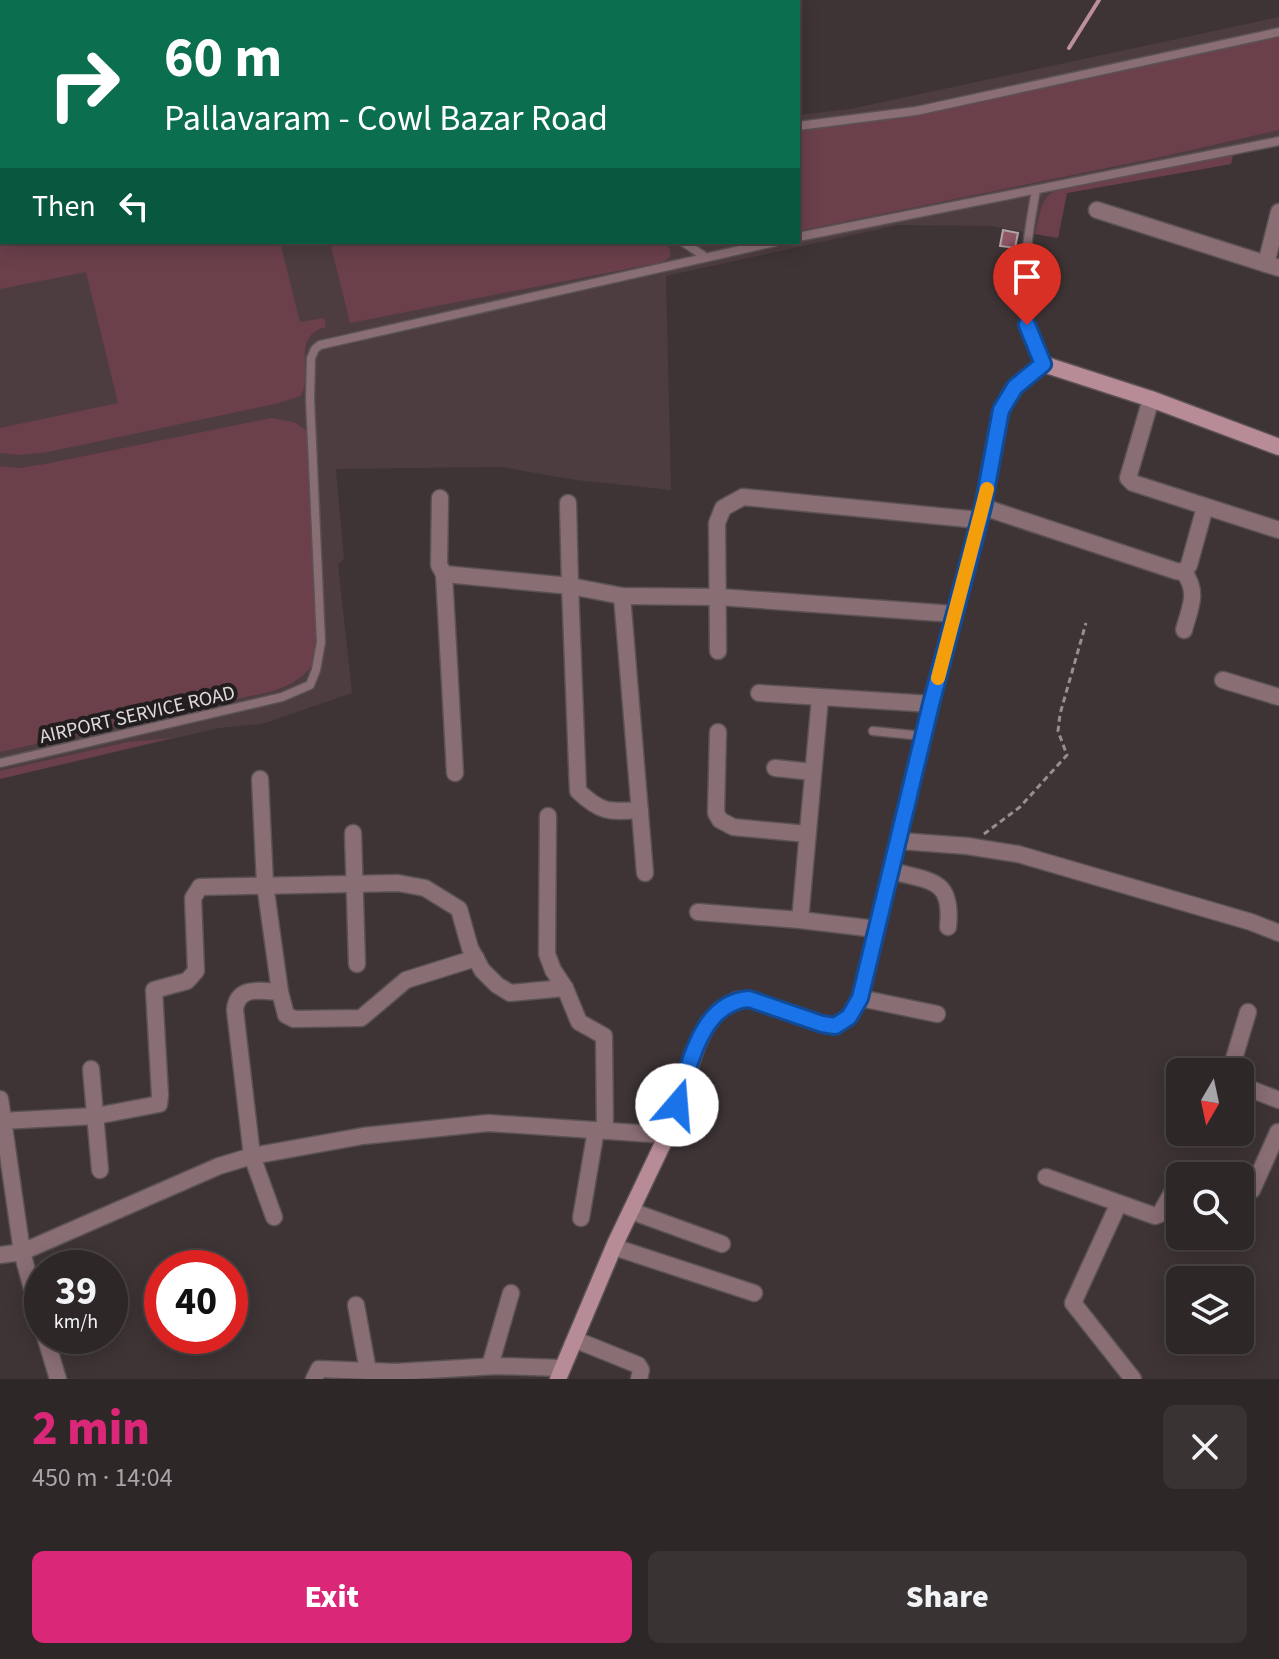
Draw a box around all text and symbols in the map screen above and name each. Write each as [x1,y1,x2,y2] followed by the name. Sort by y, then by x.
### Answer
[164,19,282,98] text: 60 m
[32,32,136,136] icon: right
[164,93,608,144] text: Pallavaram - Cowl Bazar Road
[112,184,156,228] icon: left
[32,185,96,228] text: Then
[993,243,1061,325] pin
[1005,255,1049,299] icon: arrive
[37,679,238,751] street label: AIRPORT SERVICE ROAD
[1166,1058,1254,1146] north arrow
[1166,1058,1254,1354] map controls
[635,1063,719,1147] position arrow
[1166,1162,1254,1250] button: search
[144,1250,248,1354] speed limit sign: 40
[55,1263,97,1320] text: 39
[1166,1266,1254,1354] button: layers
[54,1308,98,1336] text: km/h
[32,1395,150,1463] text: 2 min
[1163,1405,1247,1489] button: close
[32,1459,173,1496] text: 450 m · 14:04
[32,1551,632,1643] button: Exit
[648,1551,1247,1643] button: Share

